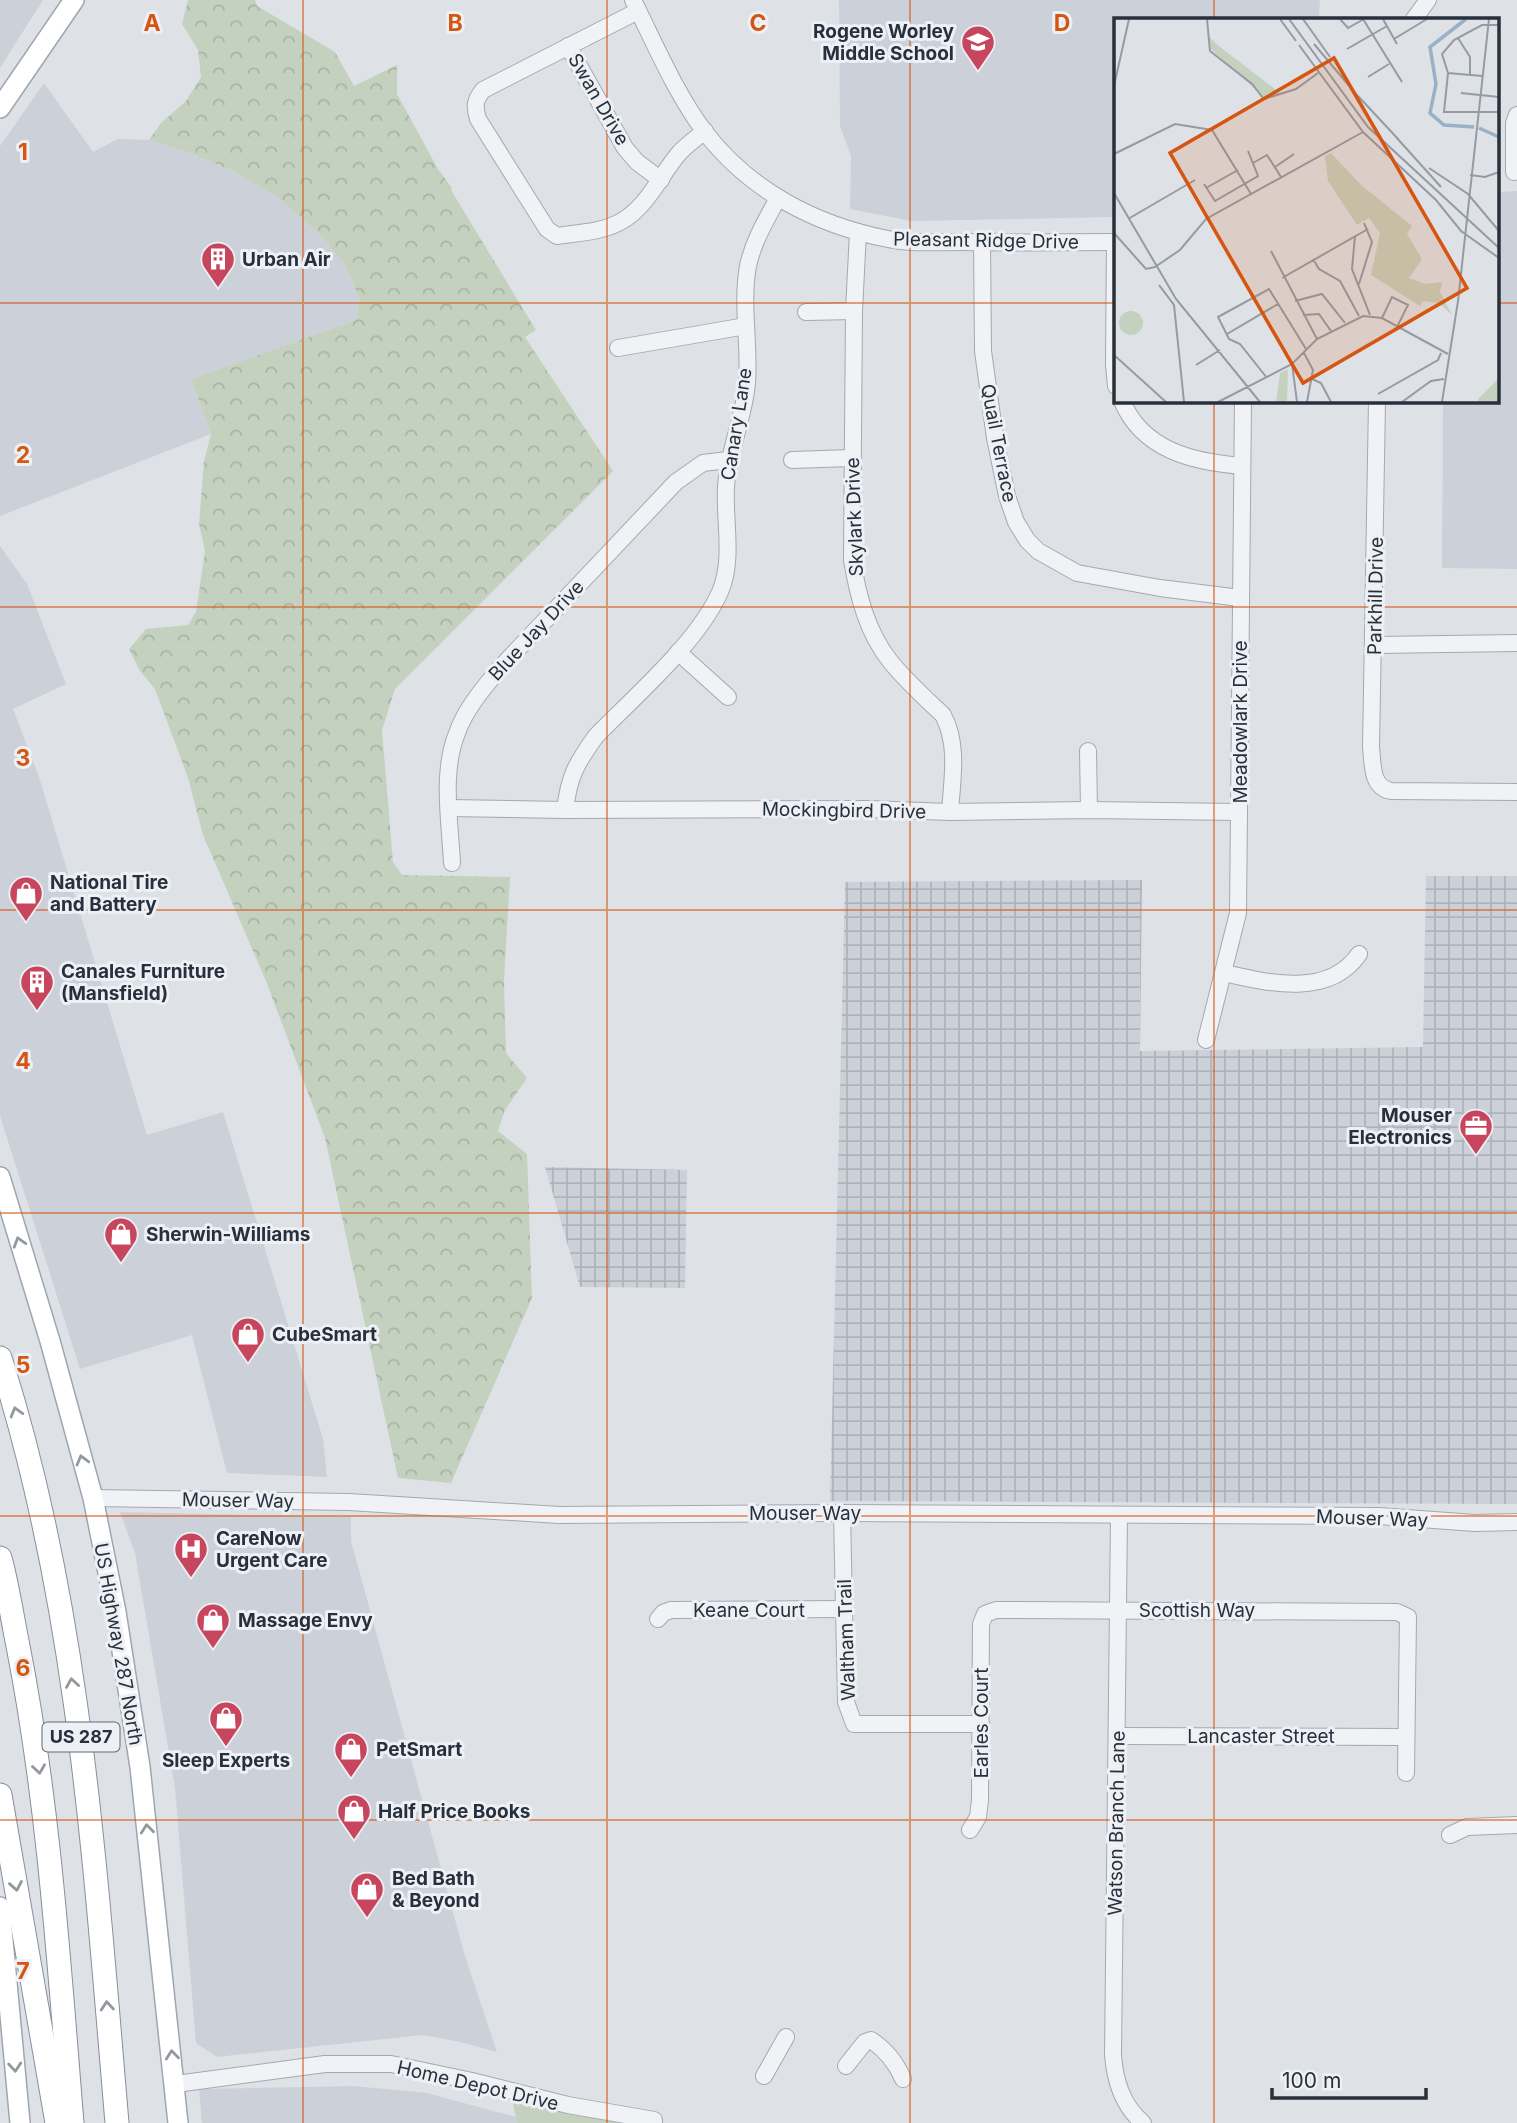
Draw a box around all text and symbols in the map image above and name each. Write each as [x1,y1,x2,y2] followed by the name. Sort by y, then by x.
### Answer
[143,9,161,37] text: A
[447,9,463,37] text: B
[749,9,767,37] text: C
[1054,9,1070,37] text: D
[1114,18,1500,402] inset map
[813,20,955,65] place label: Rogene Worley Middle School
[959,23,997,72] school or university icon: Rogene Worley Middle School
[563,49,634,149] street label: Swan Drive
[18,138,28,166] text: 1
[893,227,1079,254] street label: Pleasant Ridge Drive
[199,240,237,289] building icon: Urban Air
[242,248,331,271] place label: Urban Air
[716,366,757,482] street label: Canary Lane
[976,382,1021,504] street label: Quail Terrace
[16,441,30,469] text: 2
[841,457,868,577] street label: Skylark Drive
[1363,537,1388,655] street label: Parkhill Drive
[484,575,589,685] street label: Blue Jay Drive
[1229,641,1252,803] street label: Meadowlark Drive
[16,744,30,772] text: 3
[762,798,926,823] street label: Mockingbird Drive
[50,871,168,916] place label: National Tire and Battery
[7,874,45,923] shop icon: National Tire and Battery
[61,960,225,1005] place label: Canales Furniture (Mansfield)
[18,963,56,1012] building icon: Canales Furniture (Mansfield)
[15,1047,31,1075] text: 4
[1348,1104,1452,1149] place label: Mouser Electronics
[1457,1107,1495,1156] office icon: Mouser Electronics
[102,1215,140,1264] shop icon: Sherwin-Williams
[146,1223,310,1246] place label: Sherwin-Williams
[12,1236,27,1248] one-way arrow
[229,1315,267,1364] shop icon: CubeSmart
[272,1323,377,1346] place label: CubeSmart
[16,1351,30,1379] text: 5
[9,1406,24,1418] one-way arrow
[76,1455,91,1467] one-way arrow
[182,1488,295,1513] street label: Mouser Way
[749,1502,861,1525] street label: Mouser Way
[1316,1505,1429,1532] street label: Mouser Way
[216,1527,327,1572] place label: CareNow Urgent Care
[172,1530,210,1579] hospital icon: CareNow Urgent Care
[89,1541,148,1747] street label: US Highway 287 North
[833,1579,860,1701] street label: Waltham Trail
[693,1599,805,1622] street label: Keane Court
[1139,1599,1256,1622] street label: Scottish Way
[194,1601,232,1650] shop icon: Massage Envy
[238,1609,373,1632] place label: Massage Envy
[16,1654,30,1682] text: 6
[970,1668,993,1778] street label: Earles Court
[65,1677,80,1689] one-way arrow
[207,1699,245,1748] shop icon: Sleep Experts
[42,1722,119,1752] road number: US 287
[1187,1725,1335,1748] street label: Lancaster Street
[332,1730,370,1779] shop icon: PetSmart
[1103,1730,1130,1916] street label: Watson Branch Lane
[376,1738,462,1761] place label: PetSmart
[162,1749,290,1772] place label: Sleep Experts
[31,1763,46,1775] one-way arrow
[335,1792,373,1841] shop icon: Half Price Books
[378,1800,530,1823] place label: Half Price Books
[140,1823,155,1834] one-way arrow
[392,1867,479,1912] place label: Bed Bath & Beyond
[348,1870,386,1919] shop icon: Bed Bath & Beyond
[8,1880,23,1892] one-way arrow
[16,1957,30,1985] text: 7
[100,2000,115,2011] one-way arrow
[165,2049,180,2061] one-way arrow
[395,2056,561,2115] street label: Home Depot Drive
[1272,2056,1426,2100] scale bar
[7,2061,22,2072] one-way arrow
[1282,2068,1341,2093] text: 100 m

